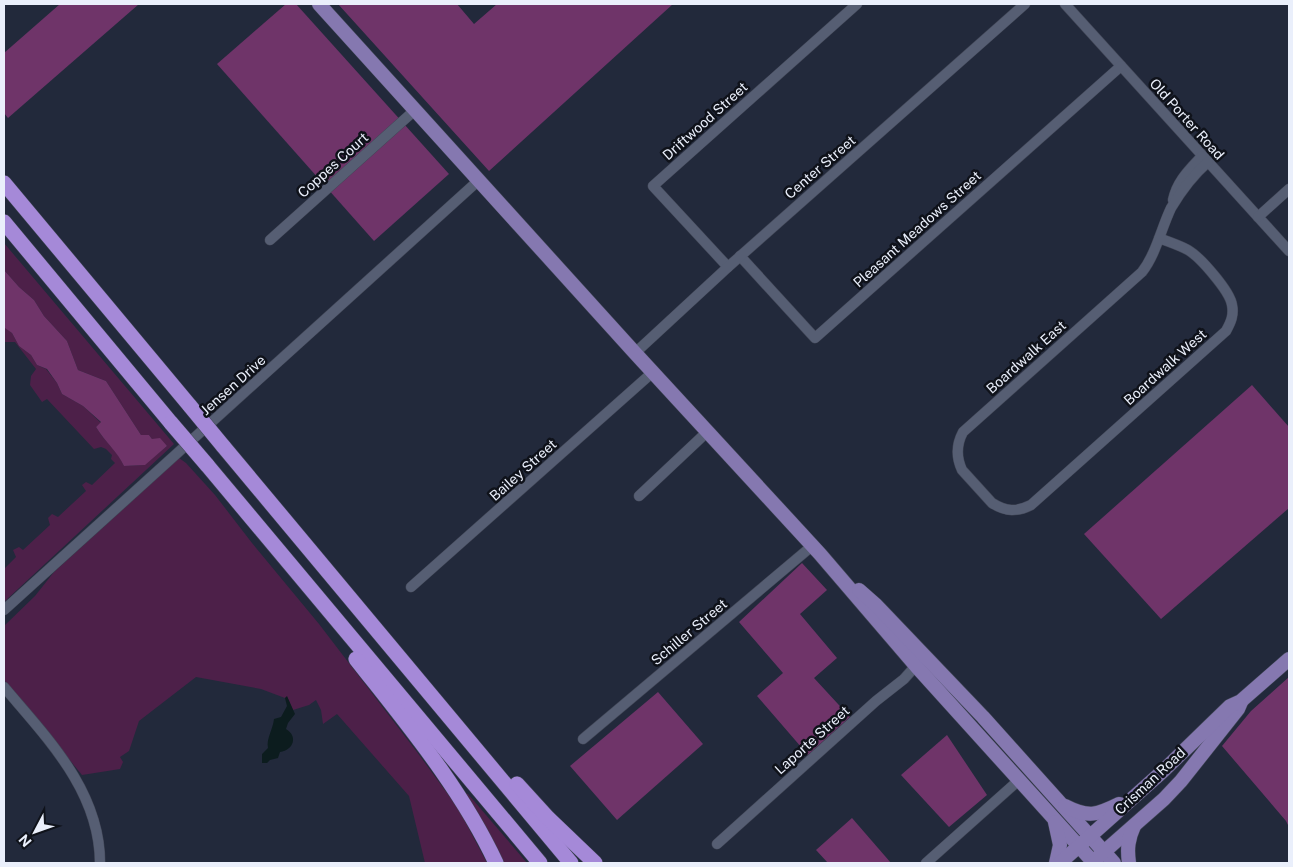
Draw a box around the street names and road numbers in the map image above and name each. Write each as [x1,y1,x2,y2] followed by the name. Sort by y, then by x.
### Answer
[1147,75,1227,163] street label: Old Porter Road
[659,79,751,163] street label: Driftwood Street
[295,129,371,201] street label: Coppes Court
[781,132,859,202] street label: Center Street
[850,168,984,290] street label: Pleasant Meadows Street
[983,317,1069,397] street label: Boardwalk East
[1121,326,1209,408] street label: Boardwalk West
[197,352,269,418] street label: Jensen Drive
[486,436,560,504] street label: Bailey Street
[648,596,730,668] street label: Schiller Street
[772,702,852,778] street label: Laporte Street
[1112,744,1188,818] street label: Crisman Road

